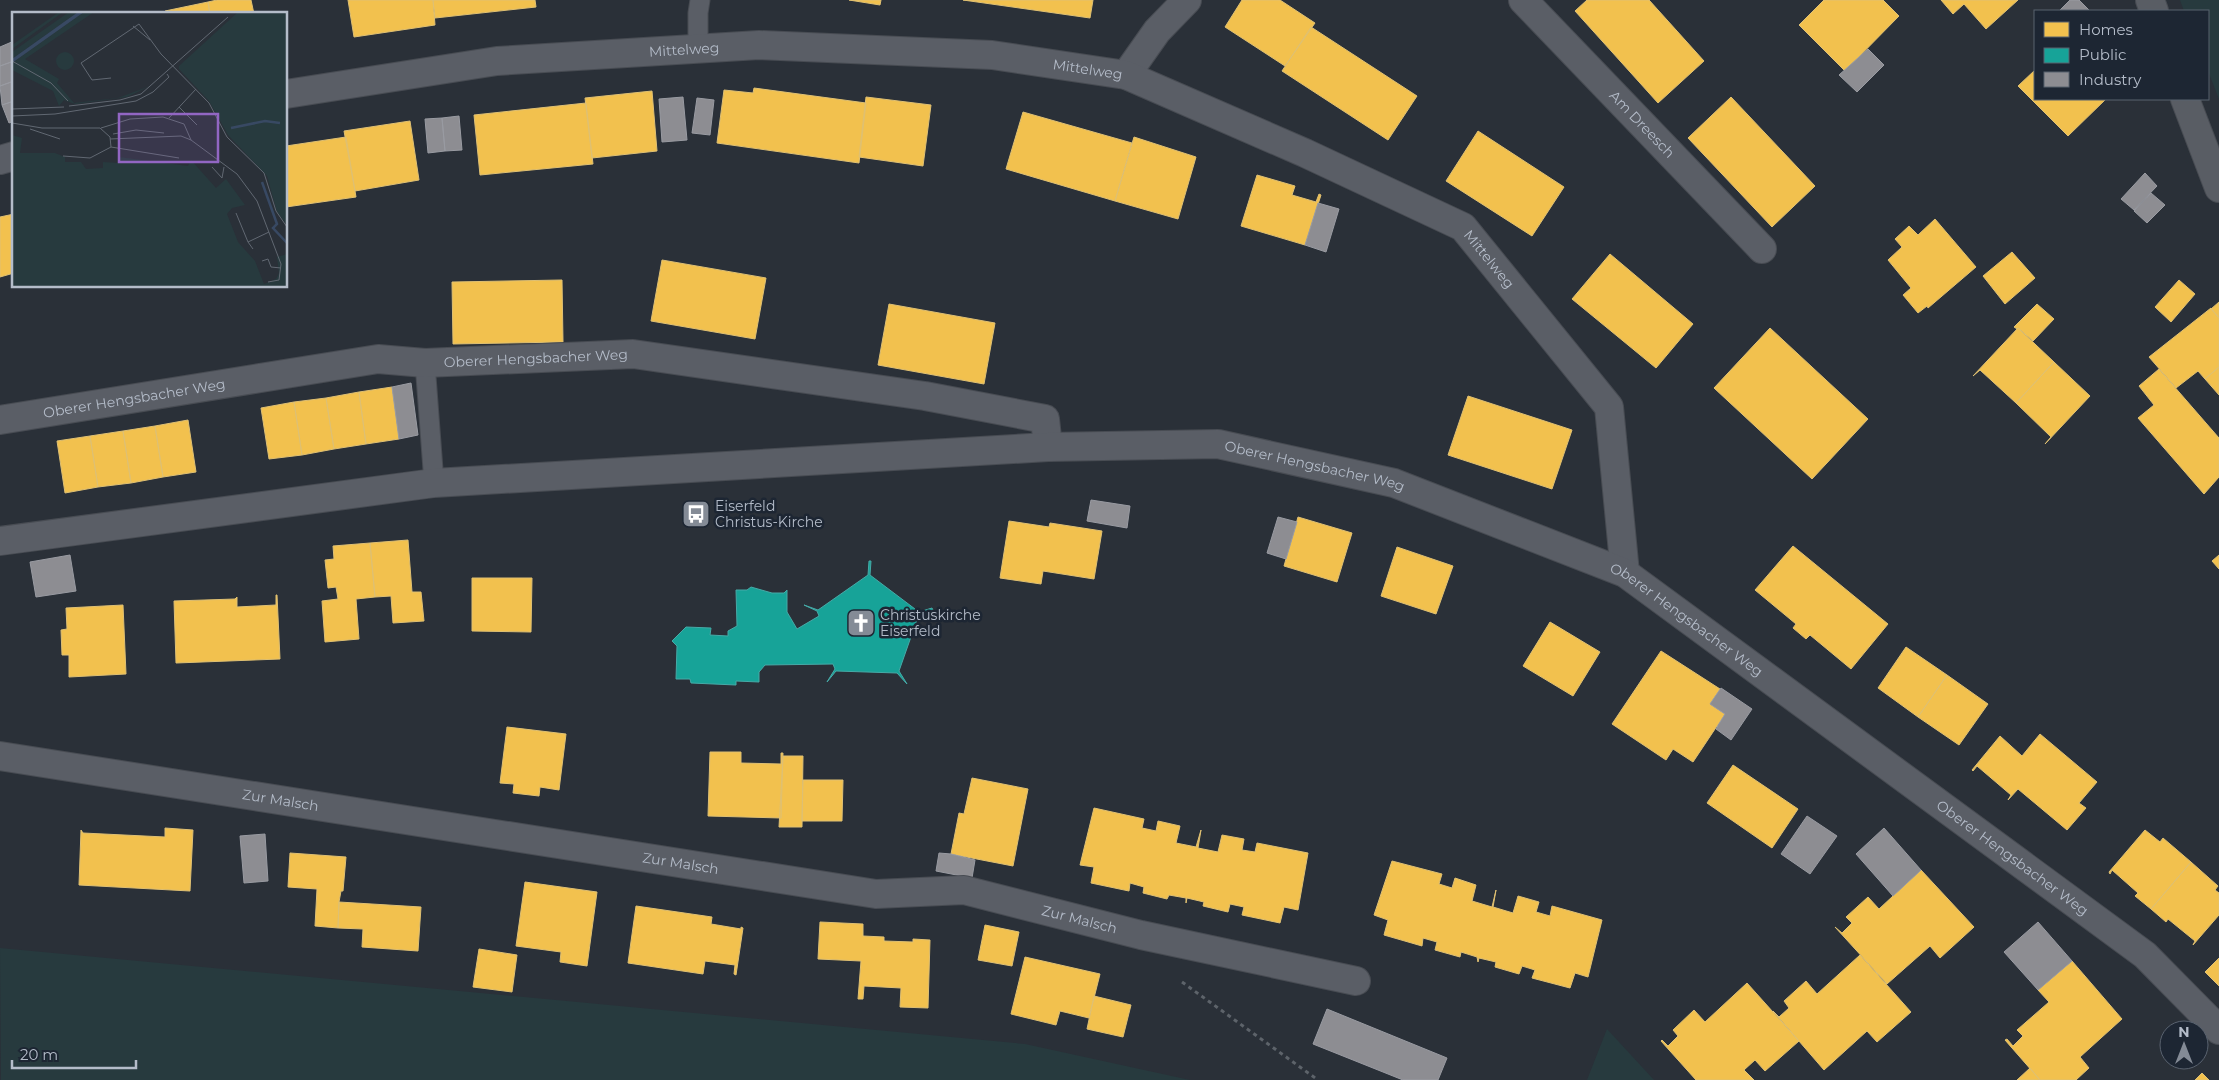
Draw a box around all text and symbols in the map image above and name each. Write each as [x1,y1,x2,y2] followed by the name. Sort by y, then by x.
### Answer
[2034,10,2209,100] legend
[12,12,288,288] inset map
[2079,20,2133,39] text: Homes
[648,38,720,61] street label: Mittelweg
[2079,45,2127,64] text: Public
[1052,55,1124,83] street label: Mittelweg
[2079,70,2142,89] text: Industry
[1606,87,1679,162] street label: Am Dreesch
[1460,226,1518,292] street label: Mittelweg
[443,345,628,371] street label: Oberer Hengsbacher Weg
[42,375,227,422] street label: Oberer Hengsbacher Weg
[1223,437,1407,495] street label: Oberer Hengsbacher Weg
[715,497,823,531] place label: Eiserfeld Christus-Kirche
[681,499,711,529] bus stop icon: Eiserfeld Christus-Kirche
[1608,559,1767,680] street label: Oberer Hengsbacher Weg
[880,606,981,640] place label: Christuskirche Eiserfeld
[846,608,876,638] church icon: Christuskirche Eiserfeld
[241,785,320,815] street label: Zur Malsch
[1933,796,2092,920] street label: Oberer Hengsbacher Weg
[641,848,720,878] street label: Zur Malsch
[1040,901,1119,938] street label: Zur Malsch
[2159,1020,2209,1070] north arrow
[2178,1023,2190,1041] text: N
[12,1038,136,1070] scale bar
[20,1045,58,1064] text: 20 m

